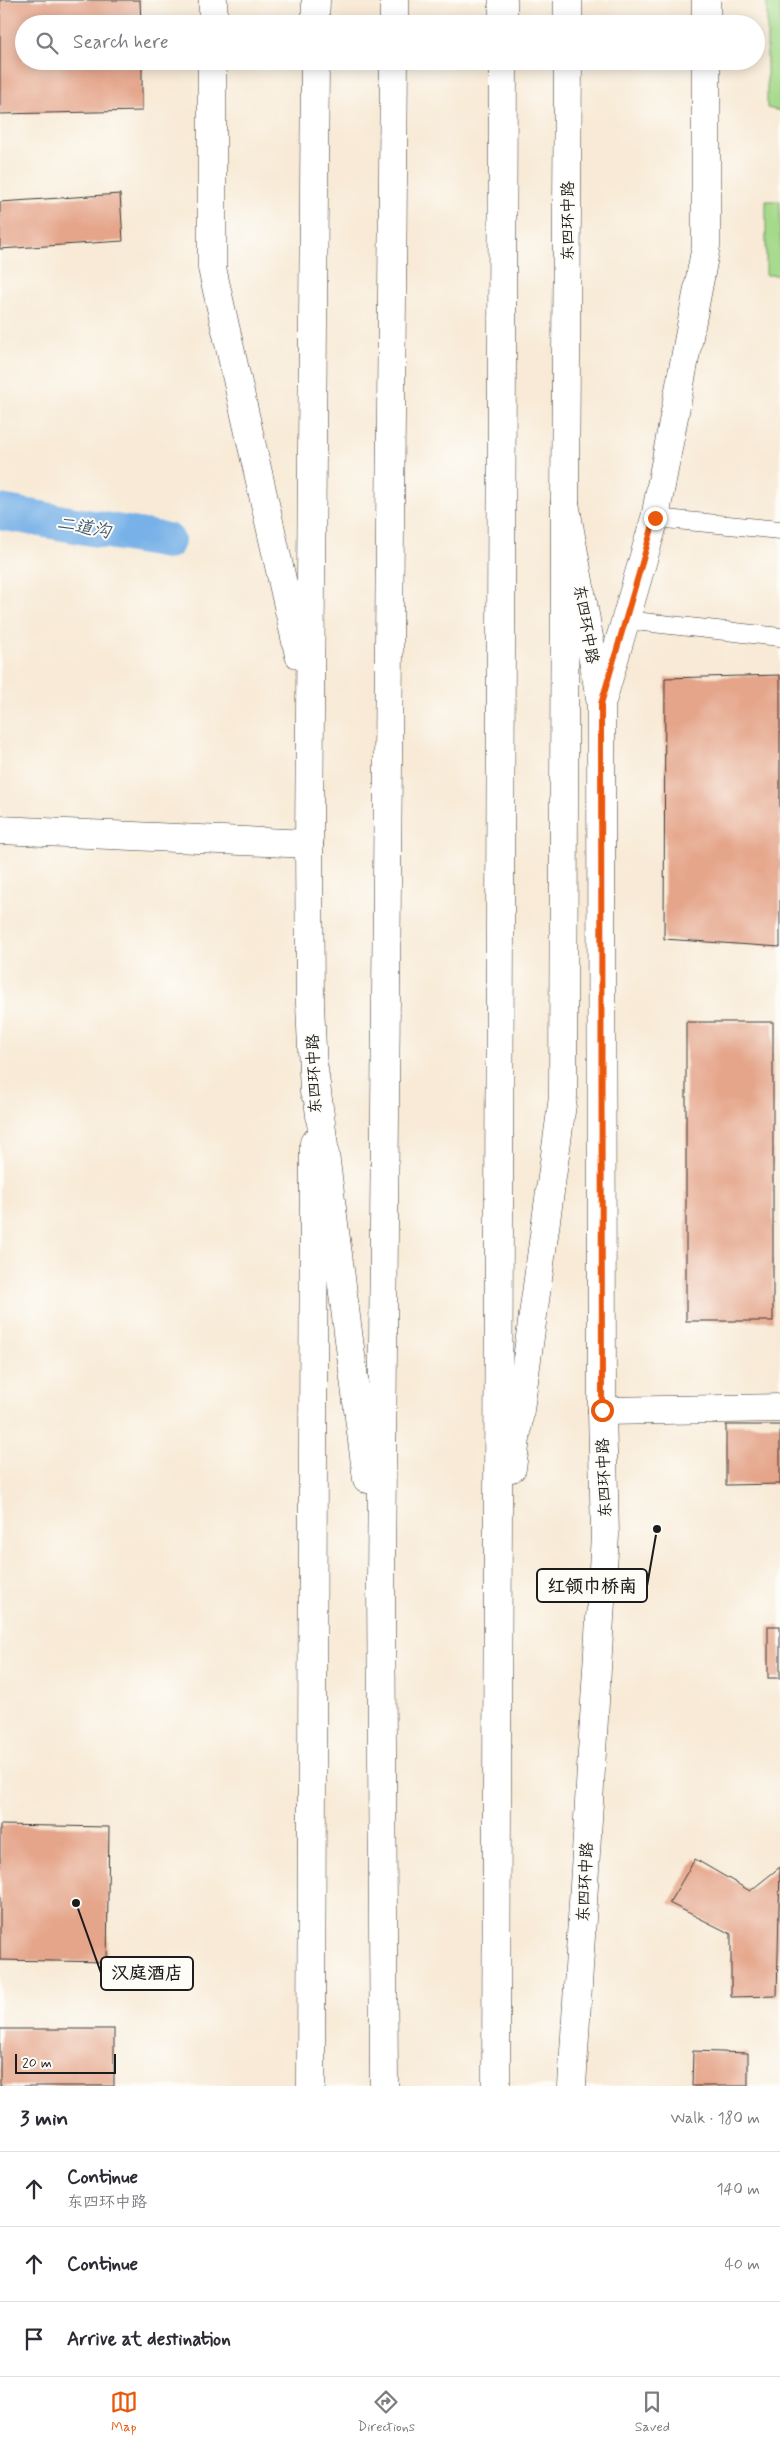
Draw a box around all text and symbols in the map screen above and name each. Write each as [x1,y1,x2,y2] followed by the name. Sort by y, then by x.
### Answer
[15,15,765,70] search box
[33,29,61,57] icon: search
[73,30,169,55] text: Search here
[558,181,579,261] street label: 东四环中路
[644,507,667,530] route end
[55,511,114,545] water label: 二道沟
[568,583,603,665] street label: 东四环中路
[303,1034,326,1114] street label: 东四环中路
[591,1399,614,1422] route start
[593,1438,616,1518] street label: 东四环中路
[537,1569,647,1602] callout: 红领巾桥南
[547,1575,637,1599] text: 红领巾桥南
[573,1842,598,1923] street label: 东四环中路
[101,1957,193,1990] callout: 汉庭酒店
[111,1962,183,1986] text: 汉庭酒店
[15,2051,116,2074] scale bar
[22,2054,52,2072] text: 20 m
[20,2105,68,2133] text: 3 min
[671,2108,760,2129] text: Walk · 180 m
[67,2165,138,2190] text: Continue
[20,2175,48,2203] icon: ahead
[716,2179,760,2200] text: 140 m
[67,2192,147,2213] text: 东四环中路
[20,2250,48,2278] icon: ahead
[67,2252,138,2277] text: Continue
[724,2254,760,2275] text: 40 m
[20,2325,48,2353] icon: arrive
[67,2327,231,2352] text: Arrive at destination
[110,2388,138,2436] tab: Map
[358,2388,415,2436] tab: Directions
[635,2388,670,2436] tab: Saved

